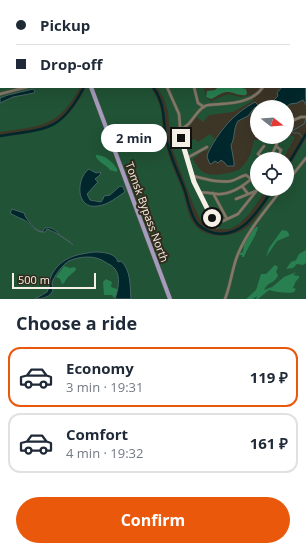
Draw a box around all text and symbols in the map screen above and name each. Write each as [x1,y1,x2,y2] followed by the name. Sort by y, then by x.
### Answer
[40,15,90,35] text: Pickup
[40,54,102,74] text: Drop-off
[250,100,294,144] north arrow
[250,100,294,196] map controls
[101,124,167,152] callout: 2 min
[116,129,152,147] text: 2 min
[172,129,190,147] route end
[250,152,294,196] button: locate
[122,160,173,264] street label: Tomsk Bypass North
[203,209,221,227] route start
[12,271,96,290] scale bar
[18,272,50,287] text: 500 m
[16,311,137,335] text: Choose a ride
[66,358,134,378] text: Economy
[18,359,54,395] icon: car
[250,367,288,387] text: 119 ₽
[66,378,143,396] text: 3 min · 19:31
[66,424,128,444] text: Comfort
[18,425,54,461] icon: car
[250,433,288,453] text: 161 ₽
[66,444,143,462] text: 4 min · 19:32
[16,497,290,543] button: Confirm

